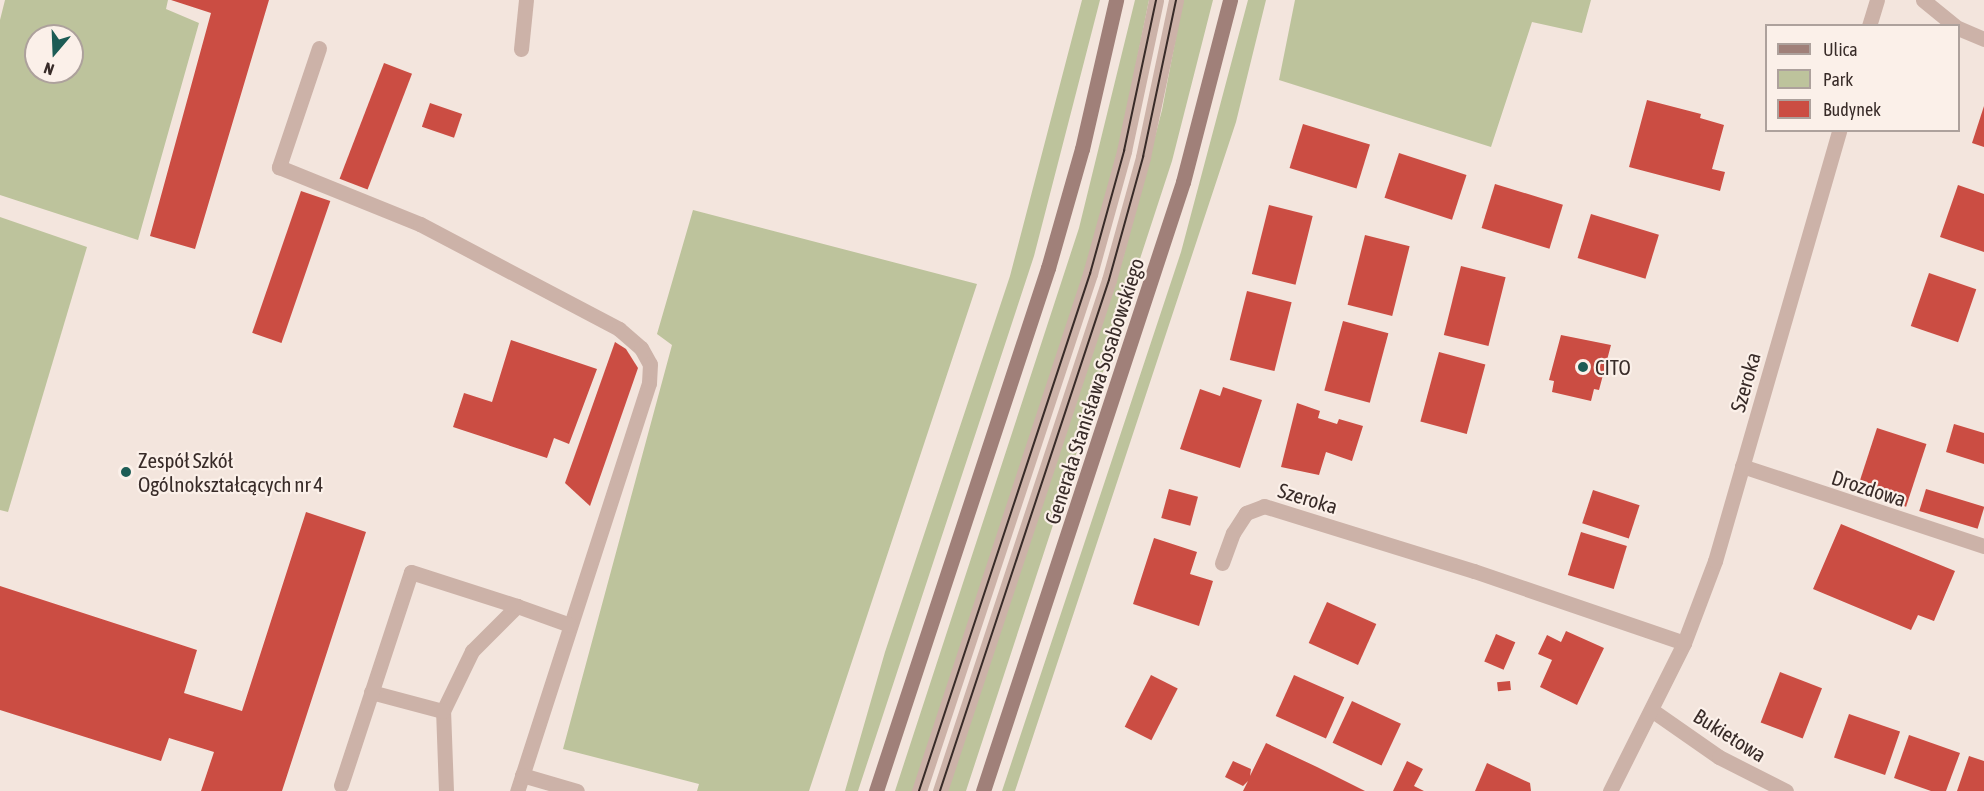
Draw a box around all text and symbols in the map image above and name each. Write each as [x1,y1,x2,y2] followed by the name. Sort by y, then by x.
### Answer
[24,24,84,84] north arrow
[1765,24,1960,132] legend
[1823,39,1858,60] text: Ulica
[41,59,56,79] text: N
[1823,69,1853,90] text: Park
[1823,99,1881,120] text: Budynek
[1039,255,1149,527] street label: Generała Stanisława Sosabowskiego
[1725,349,1765,415] street label: Szeroka
[1595,354,1631,380] place label: CITO
[1576,360,1590,374] marker: CITO
[138,447,323,497] place label: Zespół Szkół Ogólnokształcących nr 4
[1829,464,1909,512] street label: Drozdowa
[119,465,133,479] marker: Zespół Szkół Ogólnokształcących nr 4
[1275,477,1341,519] street label: Szeroka
[1689,703,1771,767] street label: Bukietowa

